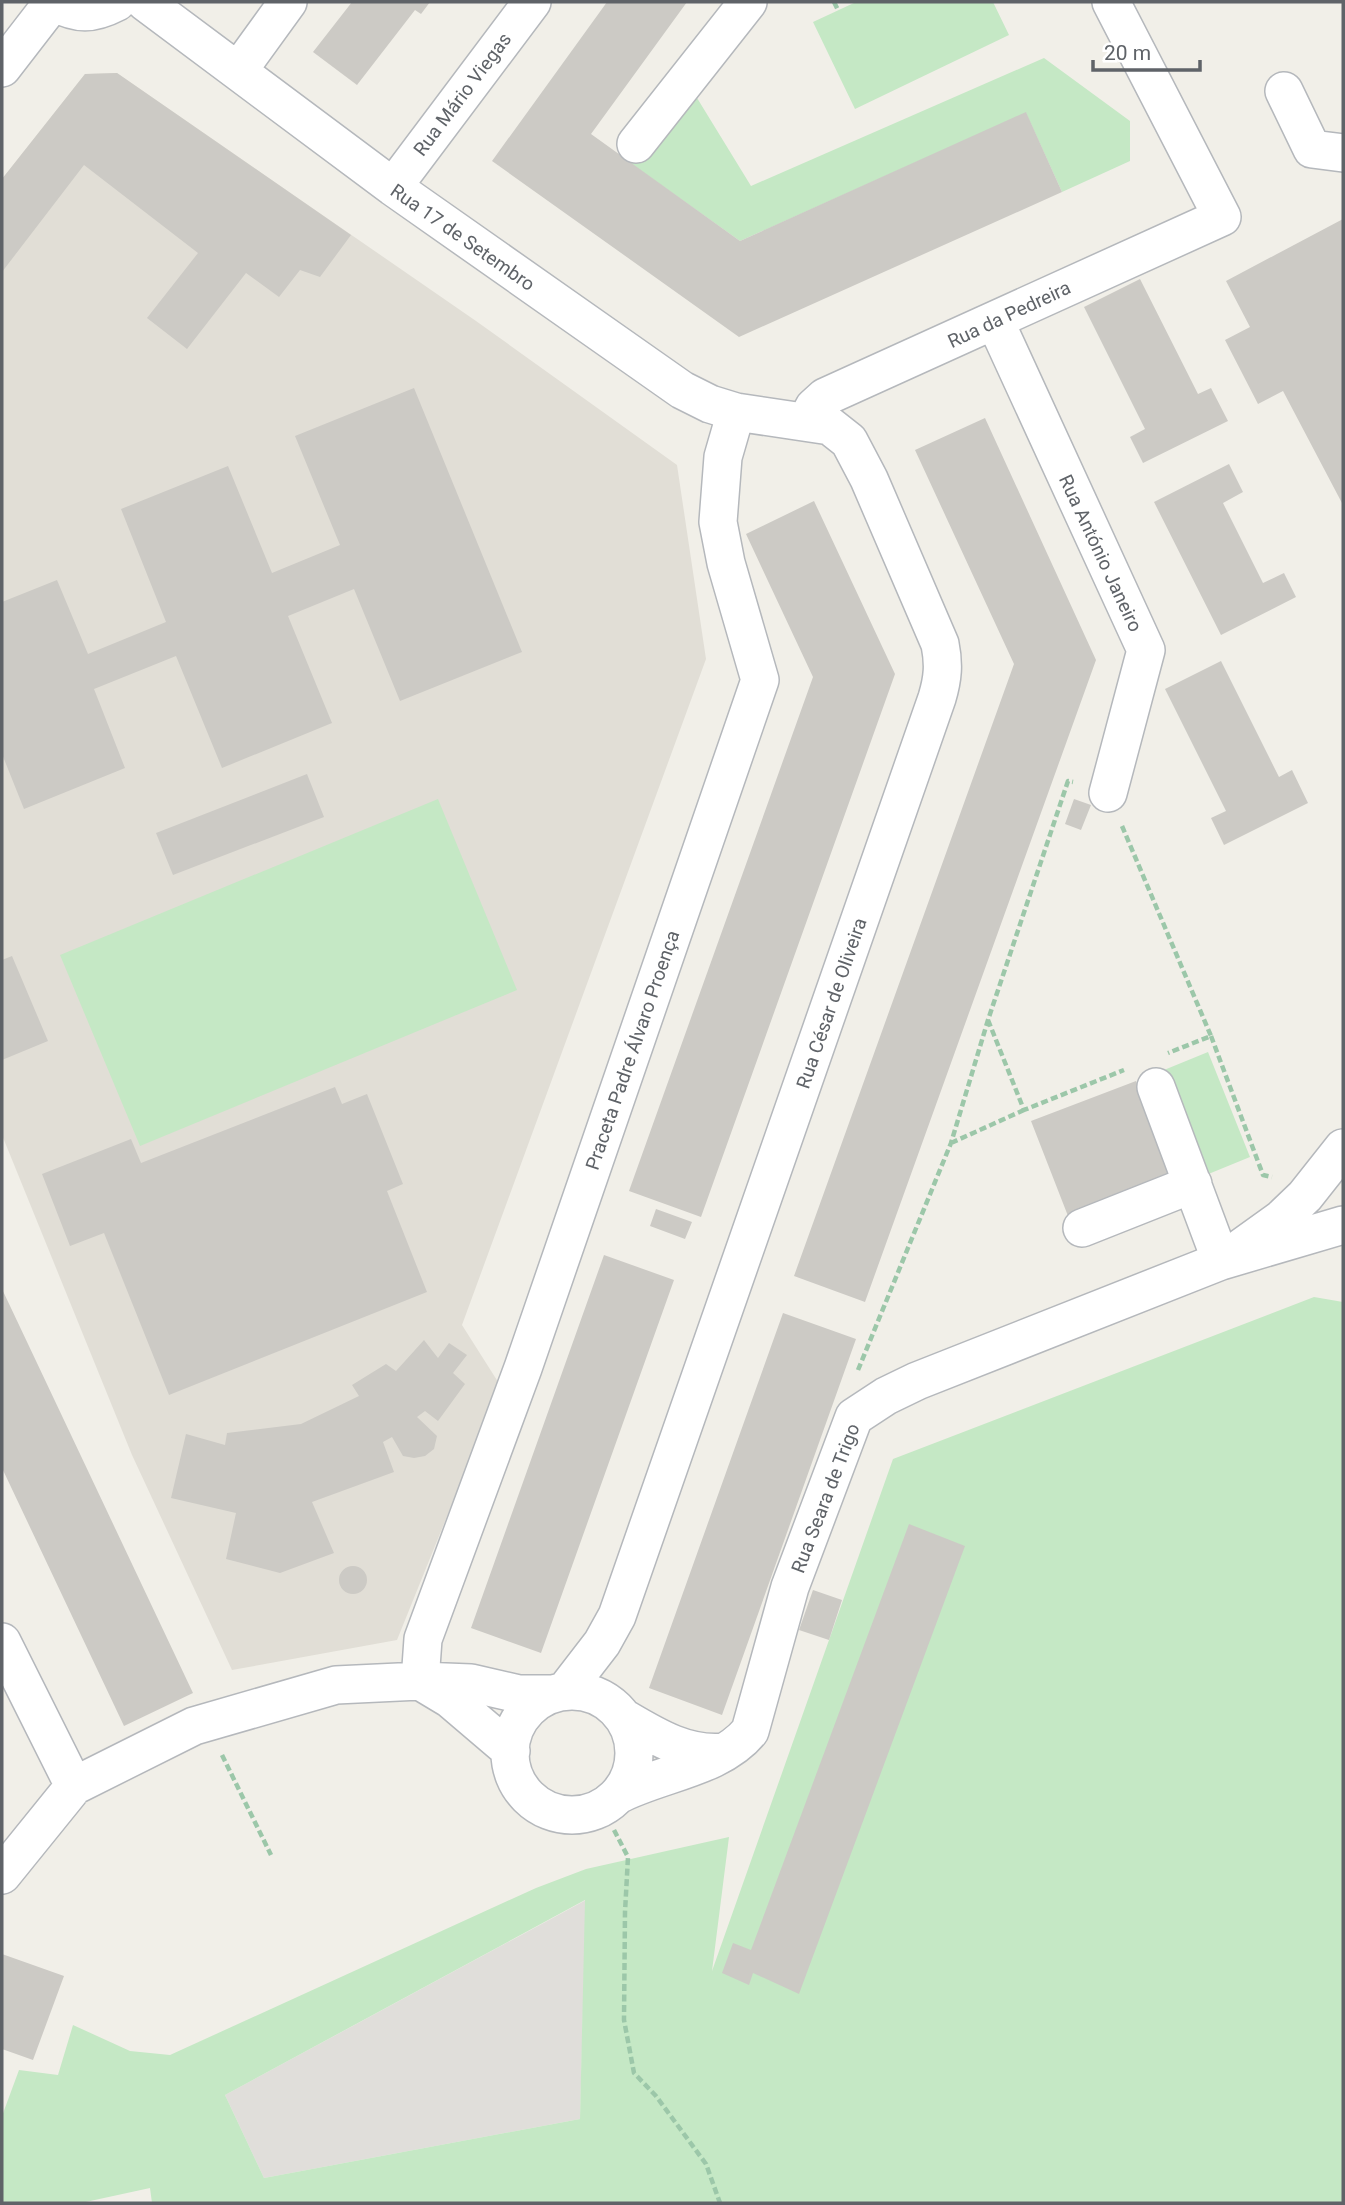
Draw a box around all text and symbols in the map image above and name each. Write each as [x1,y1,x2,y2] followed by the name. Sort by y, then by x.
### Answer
[409,28,516,160] street label: Rua Mário Viegas
[1093,28,1200,72] scale bar
[1104,41,1151,65] text: 20 m
[386,179,539,296] street label: Rua 17 de Setembro
[944,276,1074,353] street label: Rua da Pedreira
[1054,471,1147,635] street label: Rua António Janeiro
[791,915,871,1092] street label: Rua César de Oliveira
[581,927,684,1173] street label: Praceta Padre Álvaro Proença
[786,1420,865,1576] street label: Rua Seara de Trigo

